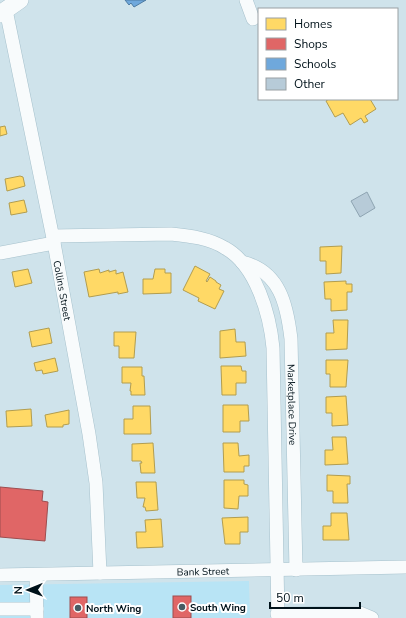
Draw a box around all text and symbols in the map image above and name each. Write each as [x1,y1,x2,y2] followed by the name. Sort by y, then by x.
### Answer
[258,8,398,100] legend
[294,16,332,32] text: Homes
[294,36,328,52] text: Shops
[294,56,337,72] text: Schools
[294,76,326,92] text: Other
[49,259,74,322] street label: Collins Street
[284,364,299,446] street label: Marketplace Drive
[177,564,230,580] street label: Bank Street
[8,570,48,610] north arrow
[270,584,360,610] scale bar
[11,586,26,594] text: N
[276,590,304,606] text: 50 m
[190,601,246,615] place label: South Wing
[86,602,141,616] place label: North Wing
[177,602,187,612] marker: South Wing
[73,603,83,613] marker: North Wing

